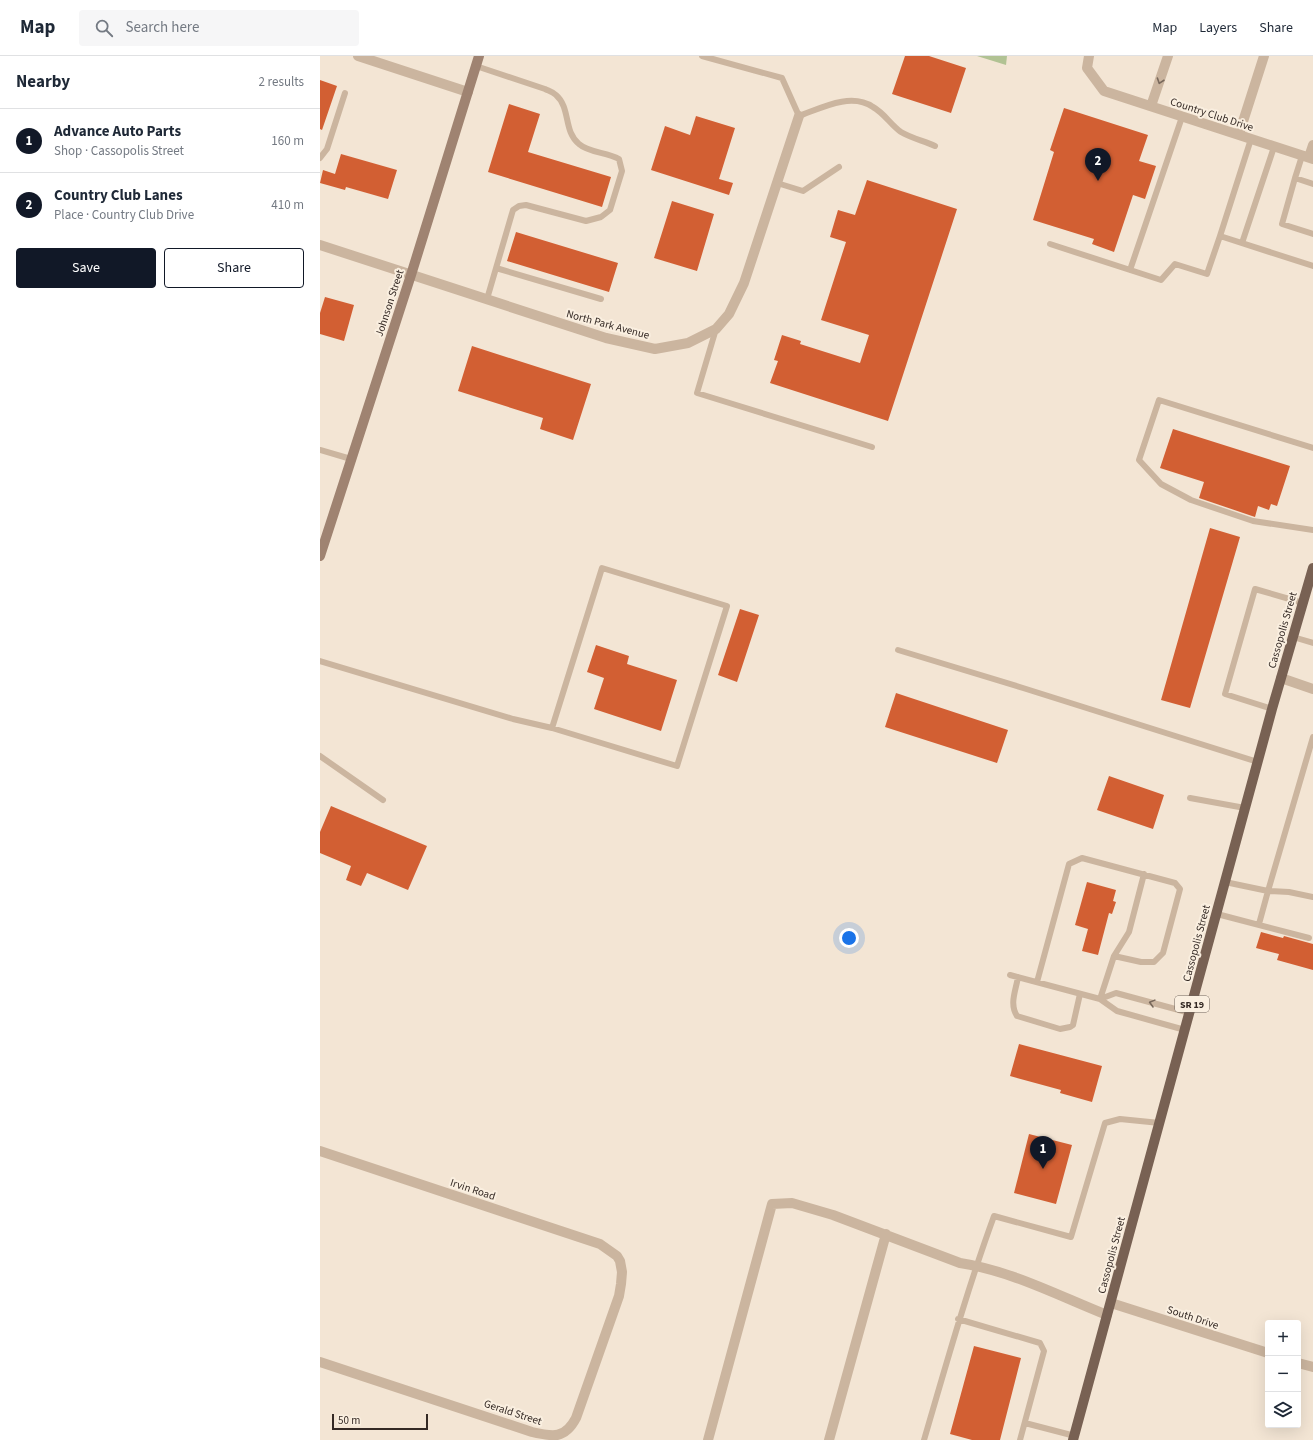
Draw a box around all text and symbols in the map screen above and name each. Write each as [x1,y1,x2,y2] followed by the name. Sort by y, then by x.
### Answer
[79,10,359,46] search box
[20,14,55,41] text: Map
[93,17,115,39] icon: search
[125,17,199,38] text: Search here
[1152,18,1177,38] text: Map
[1199,18,1237,38] text: Layers
[1259,18,1293,38] text: Share
[16,70,70,94] text: Nearby
[259,73,304,91] text: 2 results
[1156,77,1164,84] one-way arrow
[1168,94,1256,135] street label: Country Club Drive
[54,121,181,142] text: Advance Auto Parts
[26,132,32,150] text: 1
[271,132,304,150] text: 160 m
[54,142,184,160] text: Shop · Cassopolis Street
[1085,148,1111,181] pin: 2
[54,185,183,206] text: Country Club Lanes
[26,196,32,214] text: 2
[271,196,304,214] text: 410 m
[54,206,194,224] text: Place · Country Club Drive
[16,248,156,288] button: Save
[164,248,304,288] button: Share
[372,267,407,339] street label: Johnson Street
[565,306,652,343] street label: North Park Avenue
[1264,590,1301,670] street label: Cassopolis Street
[1179,903,1214,983] street label: Cassopolis Street
[839,928,859,948] your location
[1175,996,1209,1012] road number: SR 19
[1149,999,1156,1008] one-way arrow
[1030,1136,1056,1169] pin: 1
[448,1175,497,1204] street label: Irvin Road
[1094,1215,1129,1295] street label: Cassopolis Street
[1165,1302,1221,1333] street label: South Drive
[1265,1320,1301,1428] map controls
[1265,1320,1301,1356] button: +
[1265,1356,1301,1392] button: −
[1265,1392,1301,1428] button: layers
[482,1396,544,1429] street label: Gerald Street
[332,1412,428,1431] scale bar
[338,1413,360,1428] text: 50 m

